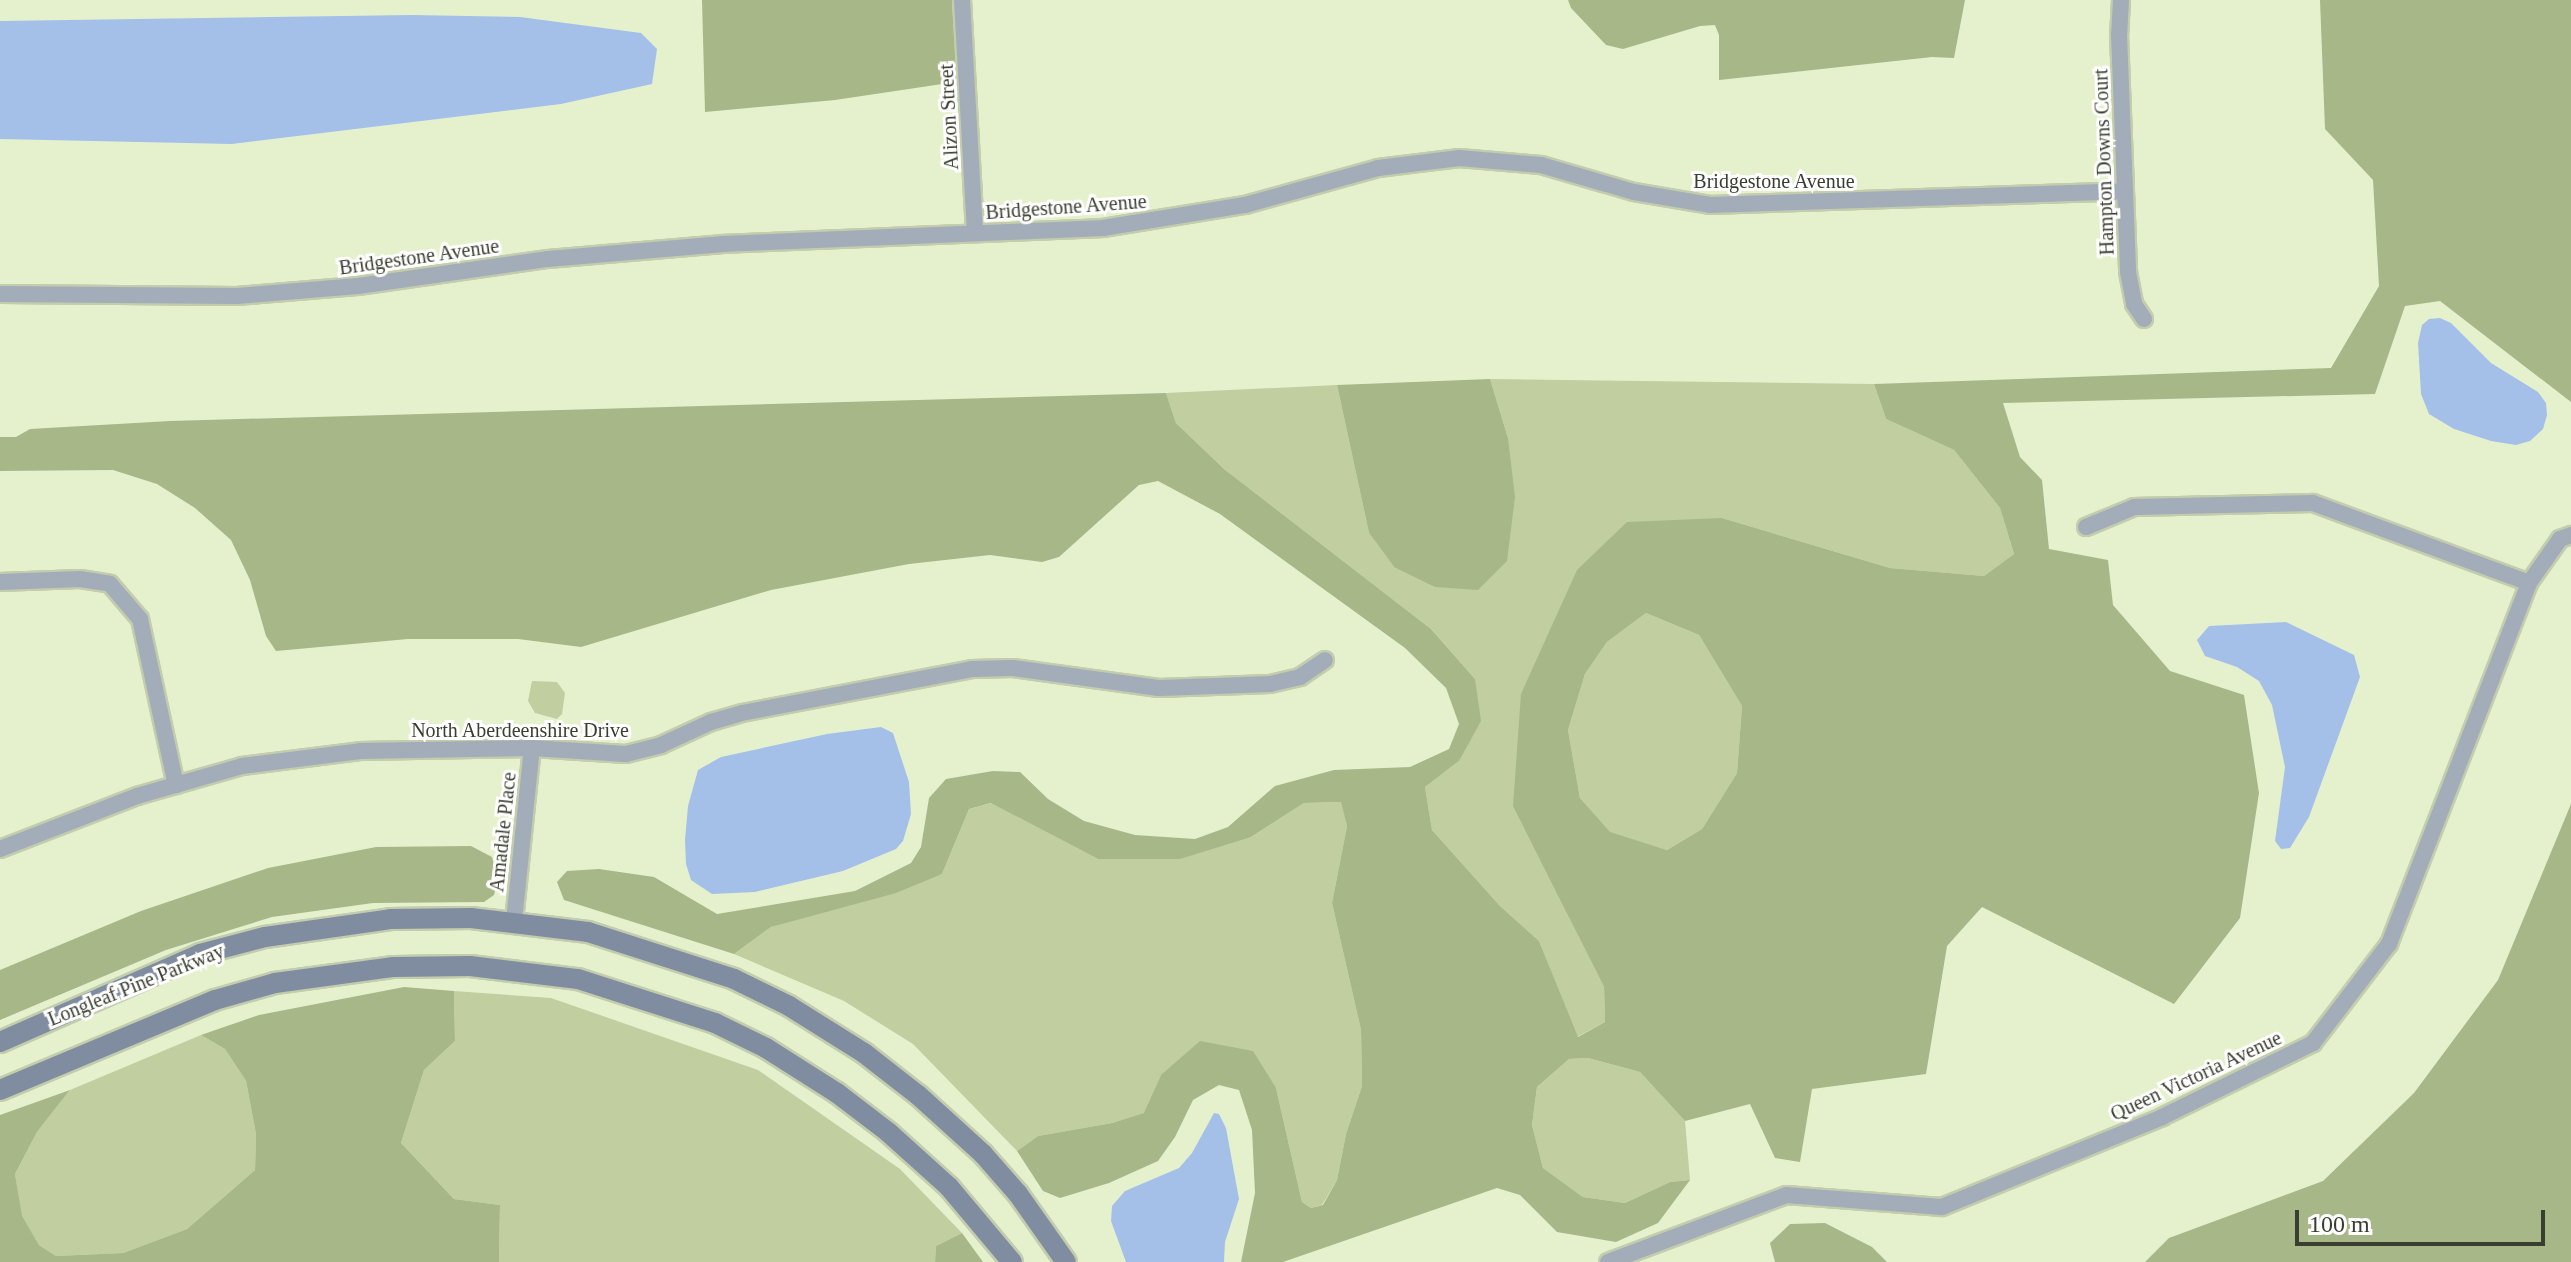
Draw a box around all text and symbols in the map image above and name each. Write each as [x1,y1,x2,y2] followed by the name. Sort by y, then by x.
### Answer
[934,63,964,171] street label: Alizon Street
[2089,68,2119,256] street label: Hampton Downs Court
[1693,169,1855,193] street label: Bridgestone Avenue
[984,189,1148,225] street label: Bridgestone Avenue
[337,234,501,280] street label: Bridgestone Avenue
[411,718,629,742] street label: North Aberdeenshire Drive
[485,771,521,893] street label: Amadale Place
[44,939,228,1031] street label: Longleaf Pine Parkway
[2106,1026,2286,1126] street label: Queen Victoria Avenue
[2299,1194,2549,1244] scale bar
[2309,1211,2370,1237] text: 100 m

